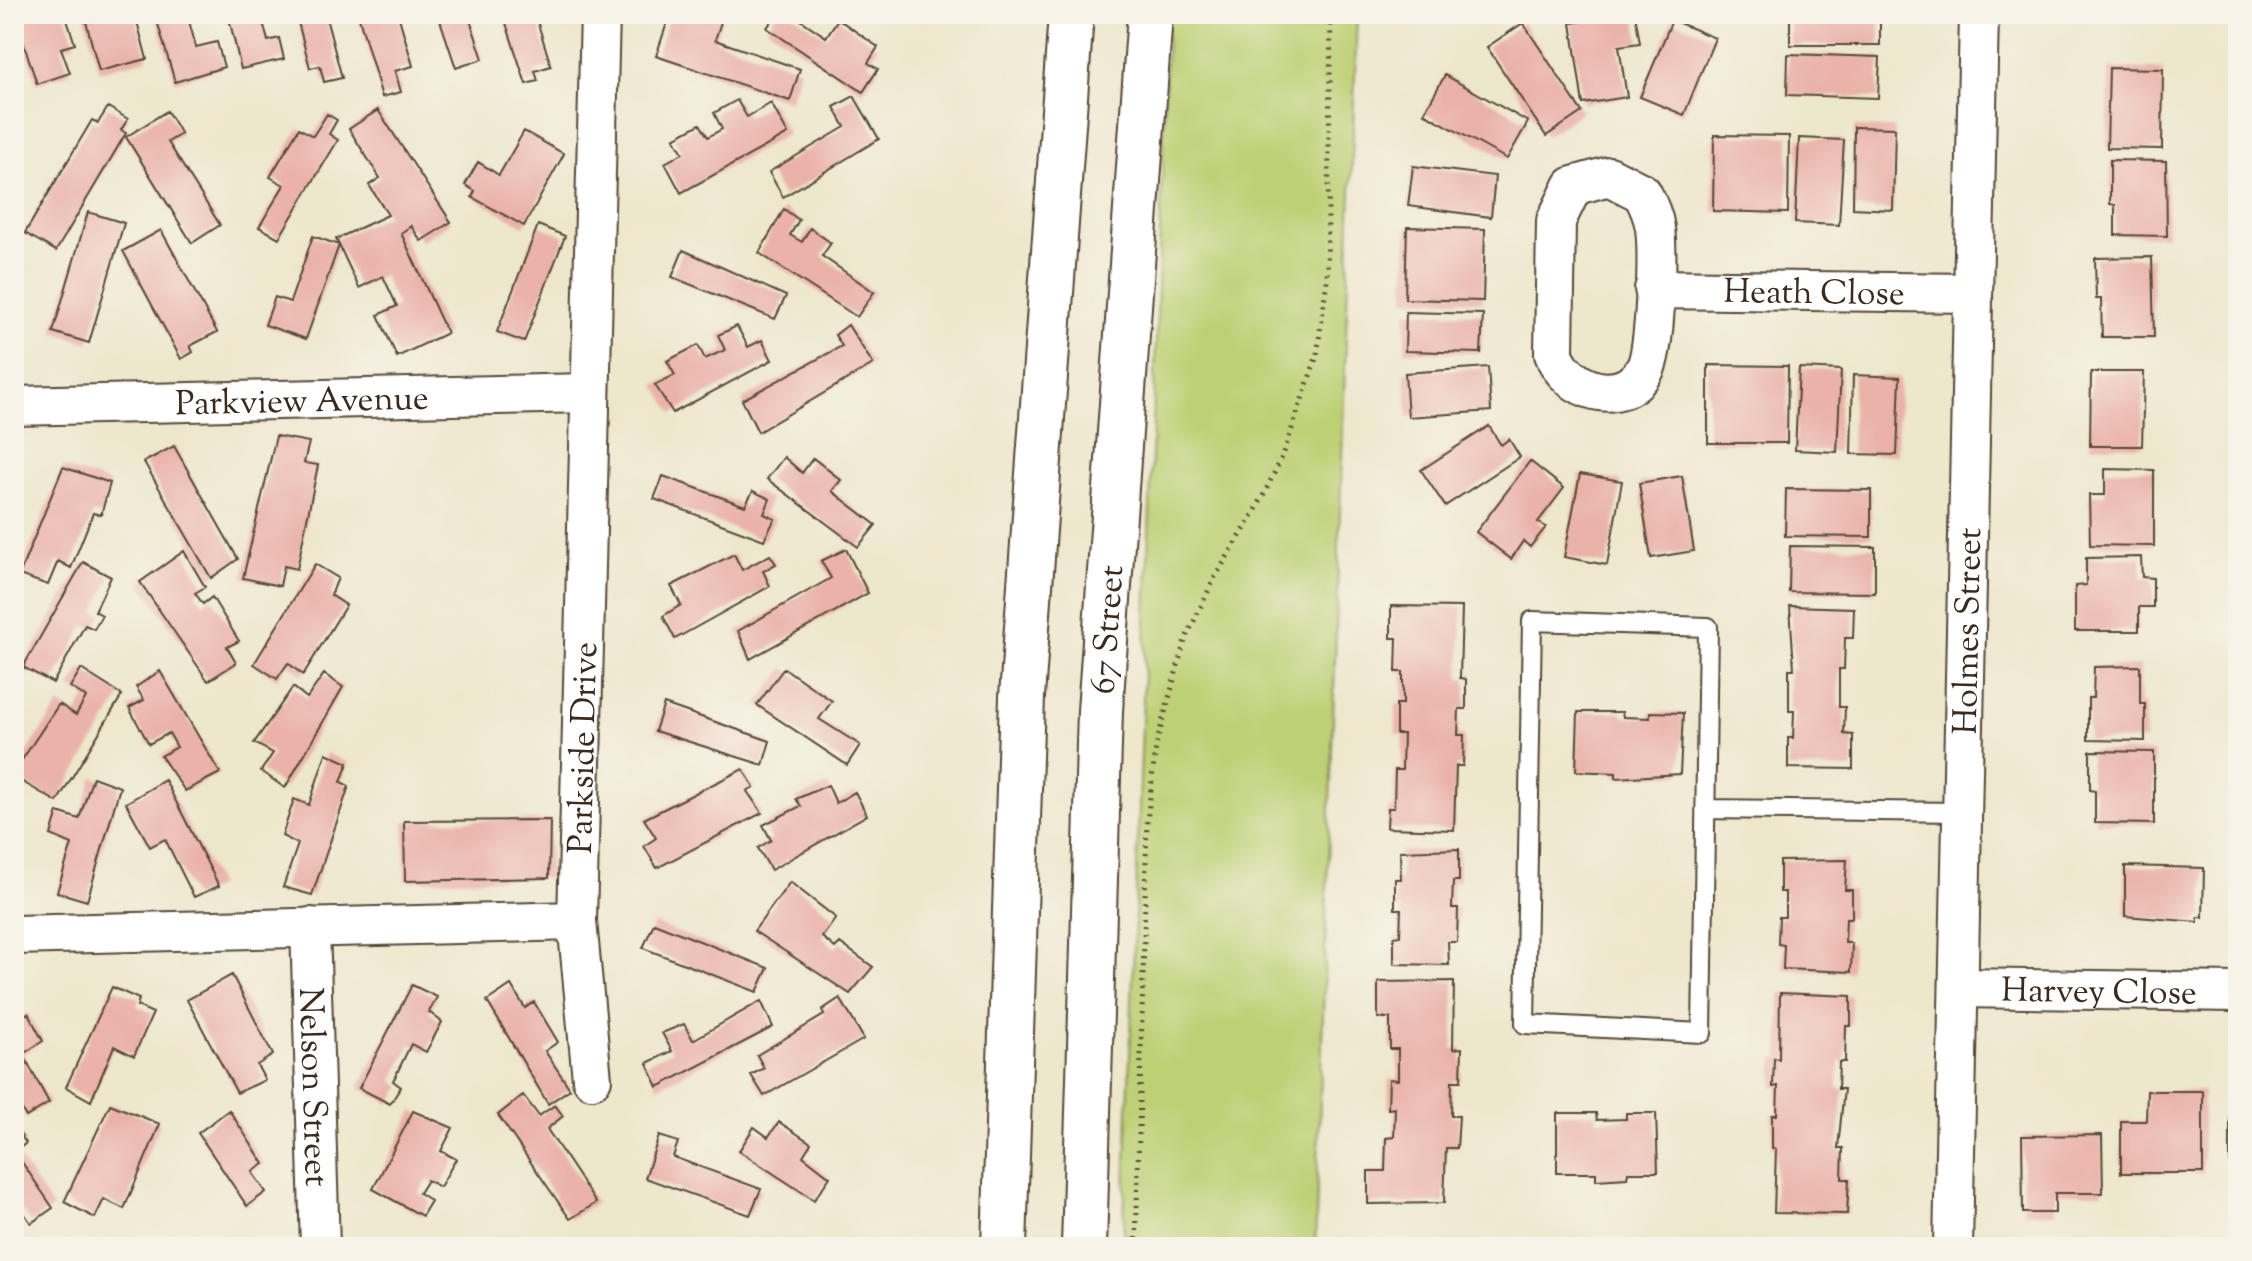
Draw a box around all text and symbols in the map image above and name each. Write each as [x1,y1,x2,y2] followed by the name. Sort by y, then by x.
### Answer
[1723,269,1905,320] street label: Heath Close
[175,376,429,430] street label: Parkview Avenue
[1943,527,1996,735] street label: Holmes Street
[1080,563,1138,696] street label: 67 Street
[558,641,612,854] street label: Parkside Drive
[2001,968,2197,1019] street label: Harvey Close
[284,987,339,1188] street label: Nelson Street

